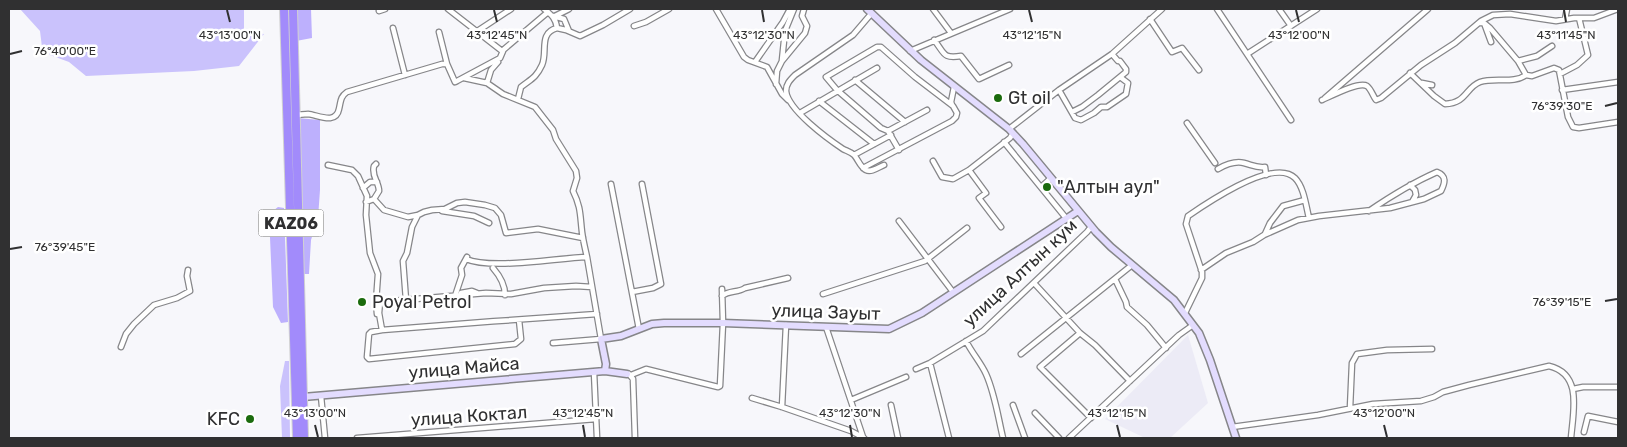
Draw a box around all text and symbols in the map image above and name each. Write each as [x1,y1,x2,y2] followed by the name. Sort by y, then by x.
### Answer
[199,28,261,42] text: 43°13'00"N
[467,28,527,42] text: 43°12'45"N
[733,28,795,42] text: 43°12'30"N
[1002,28,1062,42] text: 43°12'15"N
[1268,28,1330,42] text: 43°12'00"N
[1537,28,1596,42] text: 43°11'45"N
[34,44,96,58] text: 76°40'00"E
[1008,87,1051,109] place label: Gt oil
[992,92,1004,104] marker: Gt oil
[1531,99,1593,113] text: 76°39'30"E
[1057,176,1160,198] place label: "Алтын аул"
[1041,181,1053,193] marker: "Алтын аул"
[258,210,324,237] road number: KАZ06
[958,215,1082,331] street label: улица Алтын кум
[35,240,95,254] text: 76°39'45"E
[372,291,472,313] place label: Poyal Petrol
[1533,295,1591,309] text: 76°39'15"E
[356,296,368,308] marker: Poyal Petrol
[771,299,881,325] street label: улица Зауыт
[408,352,520,384] street label: улица Майса
[410,401,528,431] street label: улица Коктал
[284,406,346,420] text: 43°13'00"N
[553,406,613,420] text: 43°12'45"N
[819,406,881,420] text: 43°12'30"N
[1087,406,1147,420] text: 43°12'15"N
[1353,406,1415,420] text: 43°12'00"N
[207,408,240,430] place label: KFC
[244,413,256,425] marker: KFC

